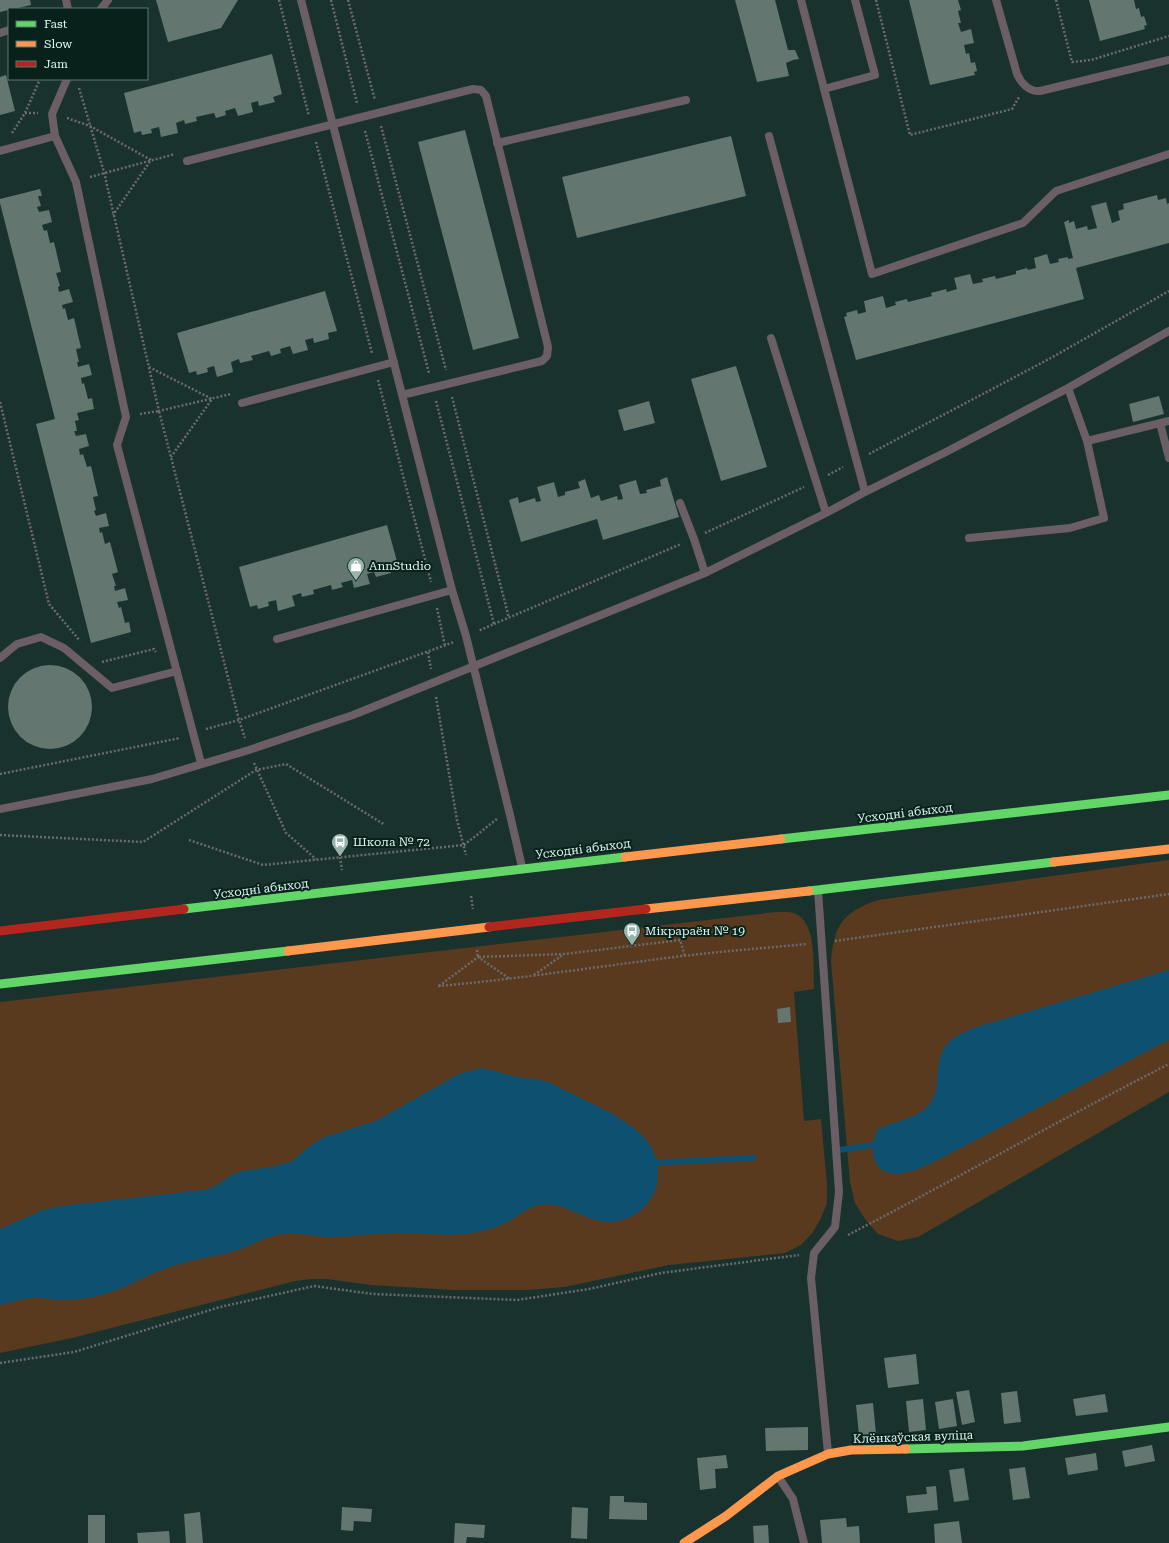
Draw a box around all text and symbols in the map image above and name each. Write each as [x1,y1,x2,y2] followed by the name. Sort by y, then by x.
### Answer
[8,8,148,80] legend
[44,17,68,31] text: Fast
[44,37,72,51] text: Slow
[44,57,68,71] text: Jam
[346,556,366,581] shop icon: AnnStudio
[369,559,431,573] place label: AnnStudio
[857,800,954,826] street label: Усходні абыход
[330,832,350,857] bus stop icon: Школа № 72
[353,835,430,849] place label: Школа № 72
[535,836,632,862] street label: Усходні абыход
[213,876,310,902] street label: Усходні абыход
[622,921,642,946] bus stop icon: Мікрараён № 19
[645,924,745,938] place label: Мікрараён № 19
[853,1428,974,1446] street label: Клёнкаўская вуліца

